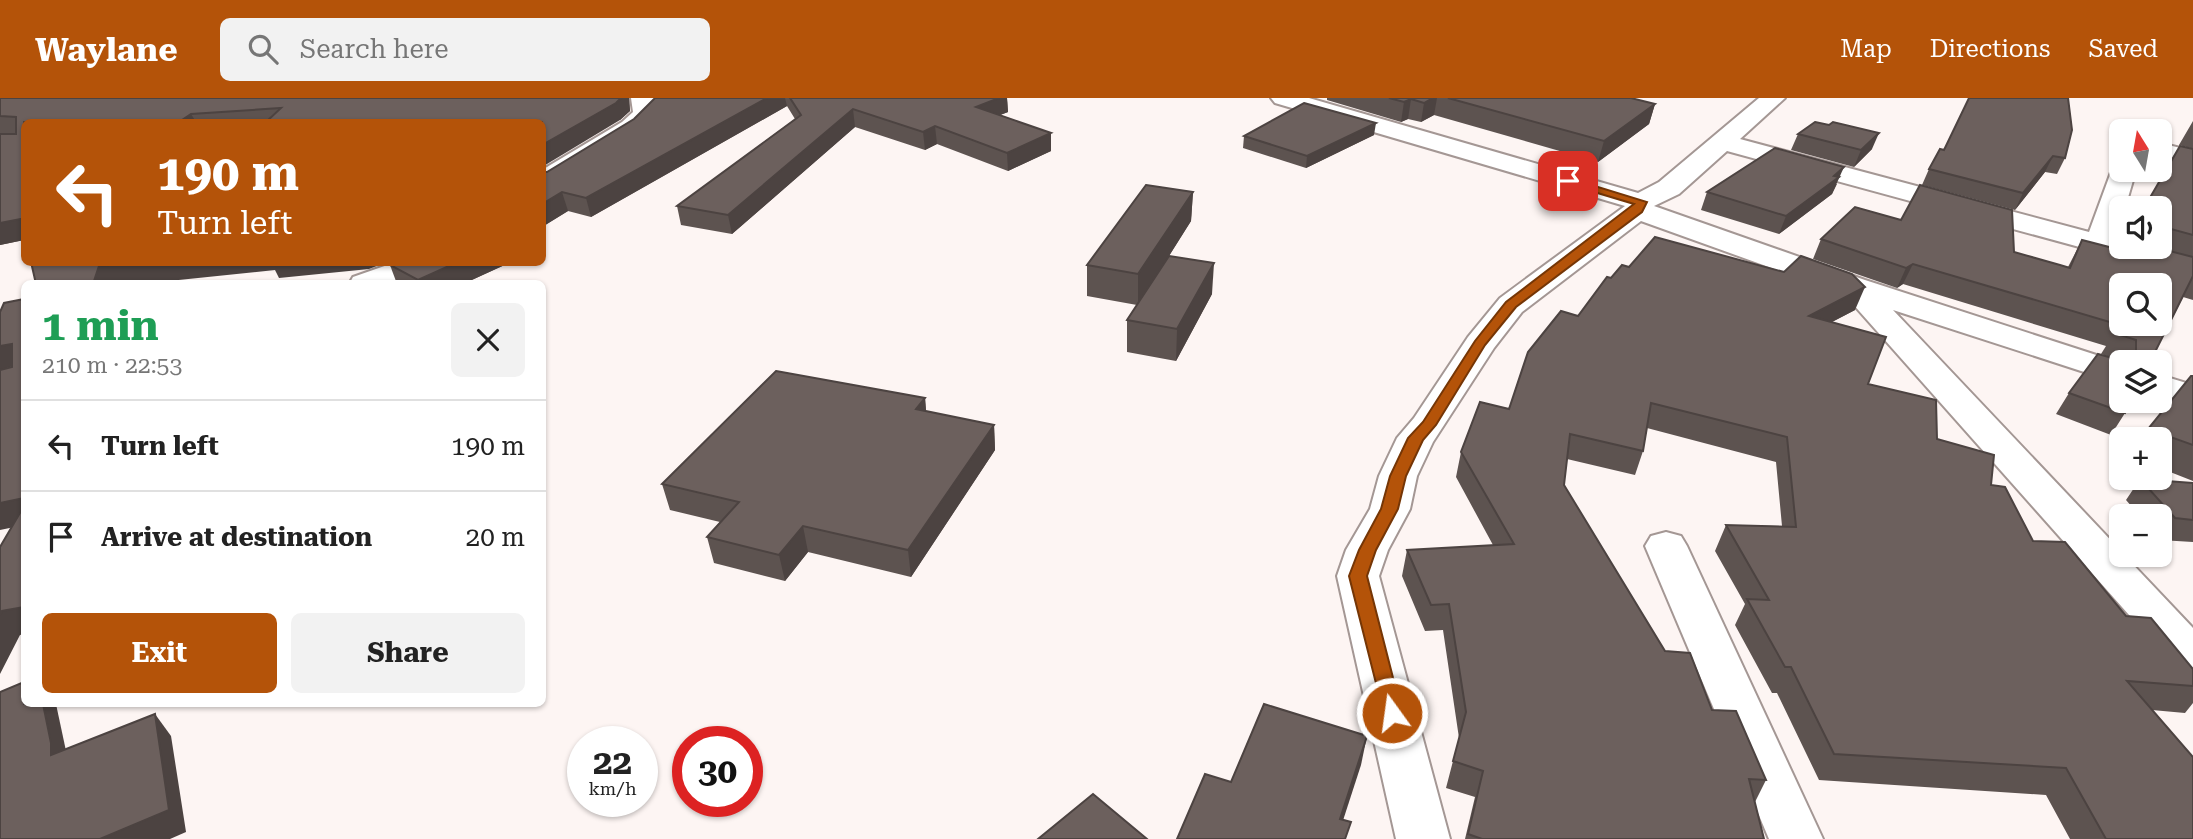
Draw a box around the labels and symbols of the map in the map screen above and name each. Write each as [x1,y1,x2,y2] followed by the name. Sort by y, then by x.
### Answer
[2109,119,2172,182] north arrow
[1538,151,1598,211] pin
[1355,676,1429,750] position arrow
[672,726,763,817] speed limit sign: 30

